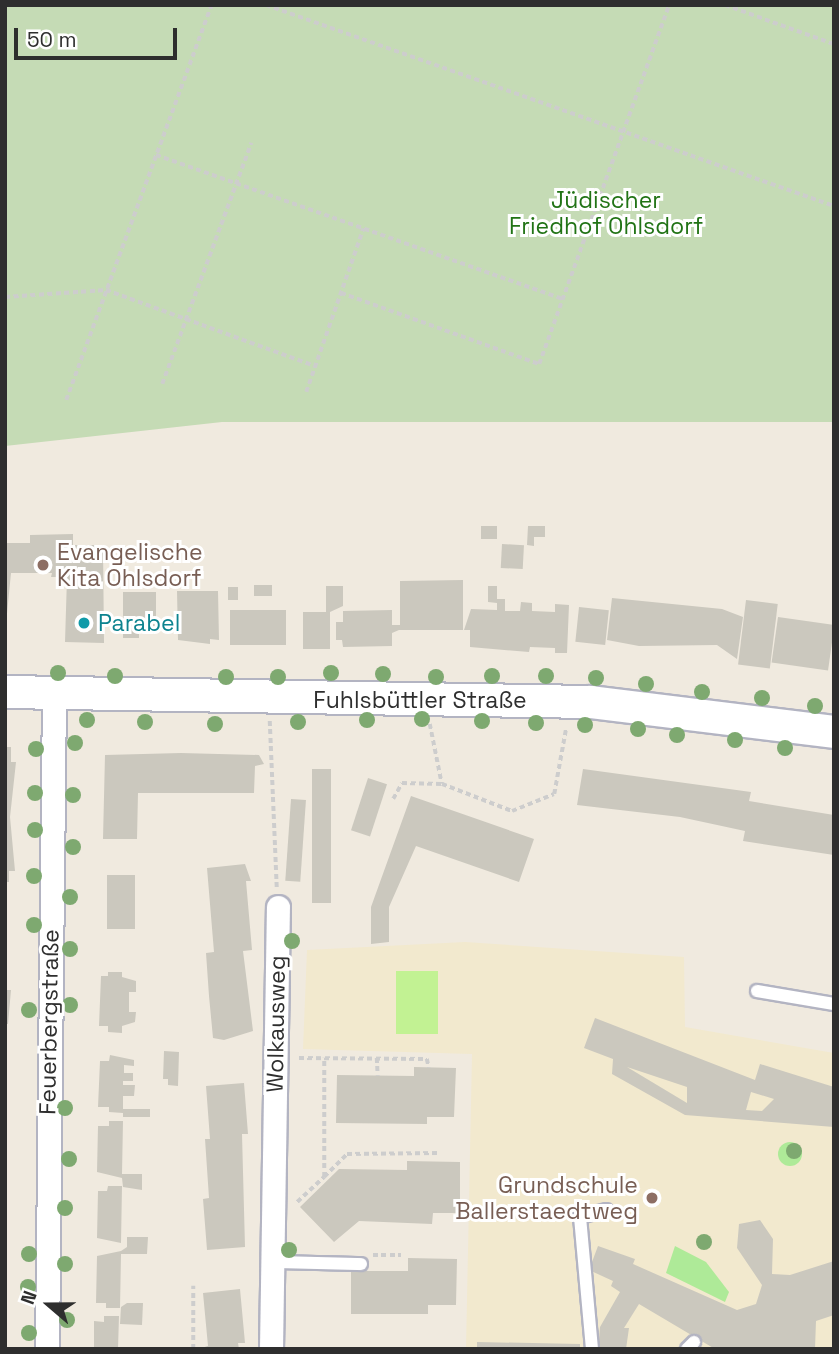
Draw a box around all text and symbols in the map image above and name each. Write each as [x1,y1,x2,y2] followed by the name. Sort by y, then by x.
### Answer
[18,14,180,58] scale bar
[27,26,77,53] text: 50 m
[509,186,703,240] park label: Jüdischer Friedhof Ohlsdorf
[57,538,203,592] place label: Evangelische Kita Ohlsdorf
[35,557,51,573] marker: Evangelische Kita Ohlsdorf
[98,609,180,637] place label: Parabel
[76,615,92,631] marker: Parabel
[313,686,527,714] street label: Fuhlsbüttler Straße
[34,929,64,1115] street label: Feuerbergstraße
[261,955,291,1093] street label: Wolkausweg
[455,1171,638,1225] place label: Grundschule Ballerstaedtweg
[644,1190,660,1206] marker: Grundschule Ballerstaedtweg
[14,1270,84,1340] north arrow
[15,1287,43,1308] text: N

